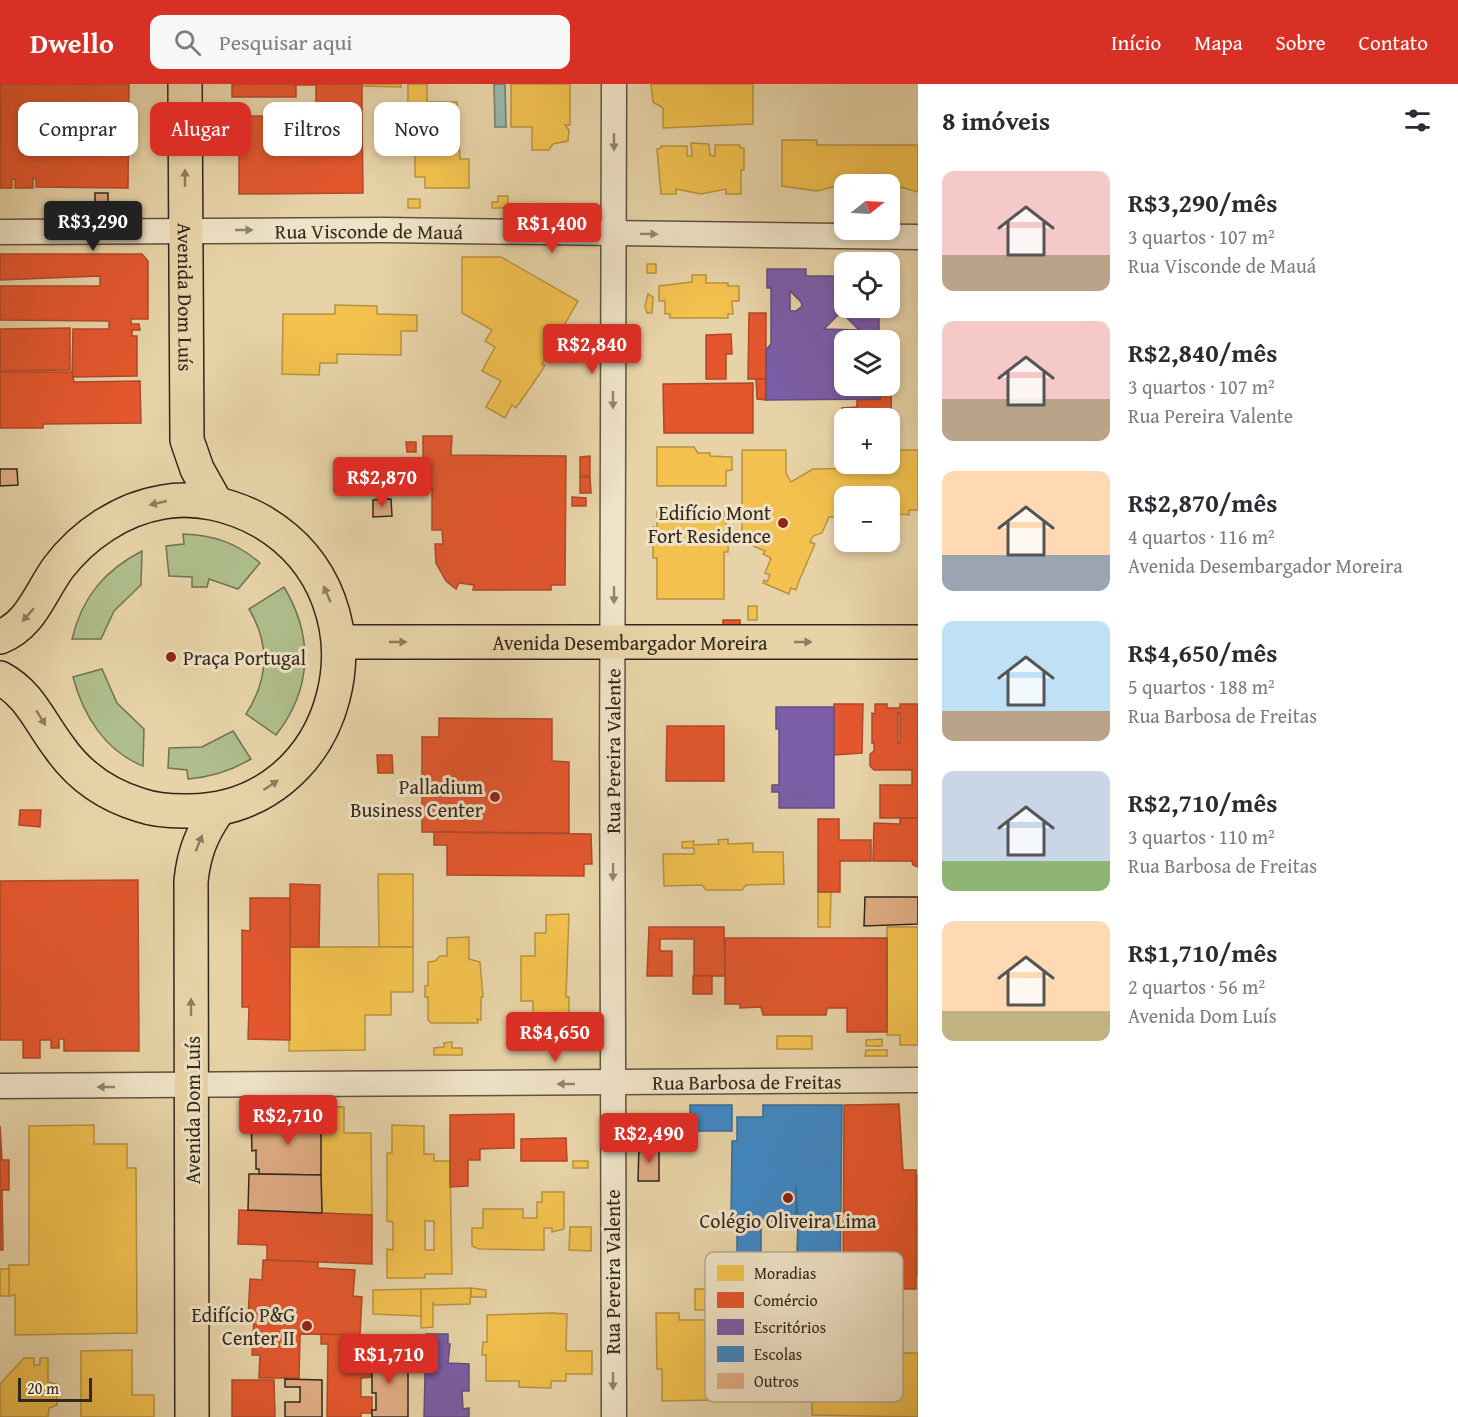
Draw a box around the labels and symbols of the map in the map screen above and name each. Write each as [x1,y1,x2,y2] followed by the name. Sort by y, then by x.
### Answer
[609,133,619,152] one-way arrow
[180,169,190,188] one-way arrow
[834,174,900,240] north arrow
[38,201,148,252] pin: R$3,290
[497,203,607,254] pin: R$1,400
[275,215,464,246] street label: Rua Visconde de Mauá
[171,223,201,371] street label: Avenida Dom Luís
[234,225,253,235] one-way arrow
[639,229,658,239] one-way arrow
[537,324,647,375] pin: R$2,840
[609,391,618,410] one-way arrow
[327,457,437,508] pin: R$2,870
[648,498,771,550] place label: Edifício Mont Fort Residence
[149,499,167,509] one-way arrow
[776,516,790,530] marker: Edifício Mont Fort Residence
[322,585,332,603] one-way arrow
[609,586,619,605] one-way arrow
[21,608,35,623] one-way arrow
[493,628,768,657] street label: Avenida Desembargador Moreira
[389,637,408,647] one-way arrow
[794,637,813,647] one-way arrow
[183,643,306,672] place label: Praça Portugal
[164,650,178,664] marker: Praça Portugal
[598,668,627,834] street label: Rua Pereira Valente
[35,710,46,726] one-way arrow
[350,772,484,824] place label: Palladium Business Center
[263,780,280,791] one-way arrow
[488,790,502,804] marker: Palladium Business Center
[195,834,204,852] one-way arrow
[608,862,618,881] one-way arrow
[186,998,196,1017] one-way arrow
[500,1012,610,1063] pin: R$4,650
[178,1036,207,1184] street label: Avenida Dom Luís
[652,1066,842,1096] street label: Rua Barbosa de Freitas
[556,1079,575,1089] one-way arrow
[97,1082,116,1092] one-way arrow
[233,1095,343,1146] pin: R$2,710
[594,1113,704,1164] pin: R$2,490
[598,1189,627,1355] street label: Rua Pereira Valente
[781,1191,795,1205] marker: Colégio Oliveira Lima
[699,1206,877,1235] place label: Colégio Oliveira Lima
[705,1252,903,1402] legend
[754,1261,816,1285] text: Moradias
[754,1288,818,1312] text: Comércio
[191,1300,295,1352] place label: Edifício P&G Center II
[754,1315,826,1339] text: Escritórios
[300,1319,314,1333] marker: Edifício P&G Center II
[334,1334,444,1385] pin: R$1,710
[754,1342,802,1366] text: Escolas
[754,1369,799,1393] text: Outros
[608,1372,618,1391] one-way arrow
[18,1375,92,1402] scale bar

